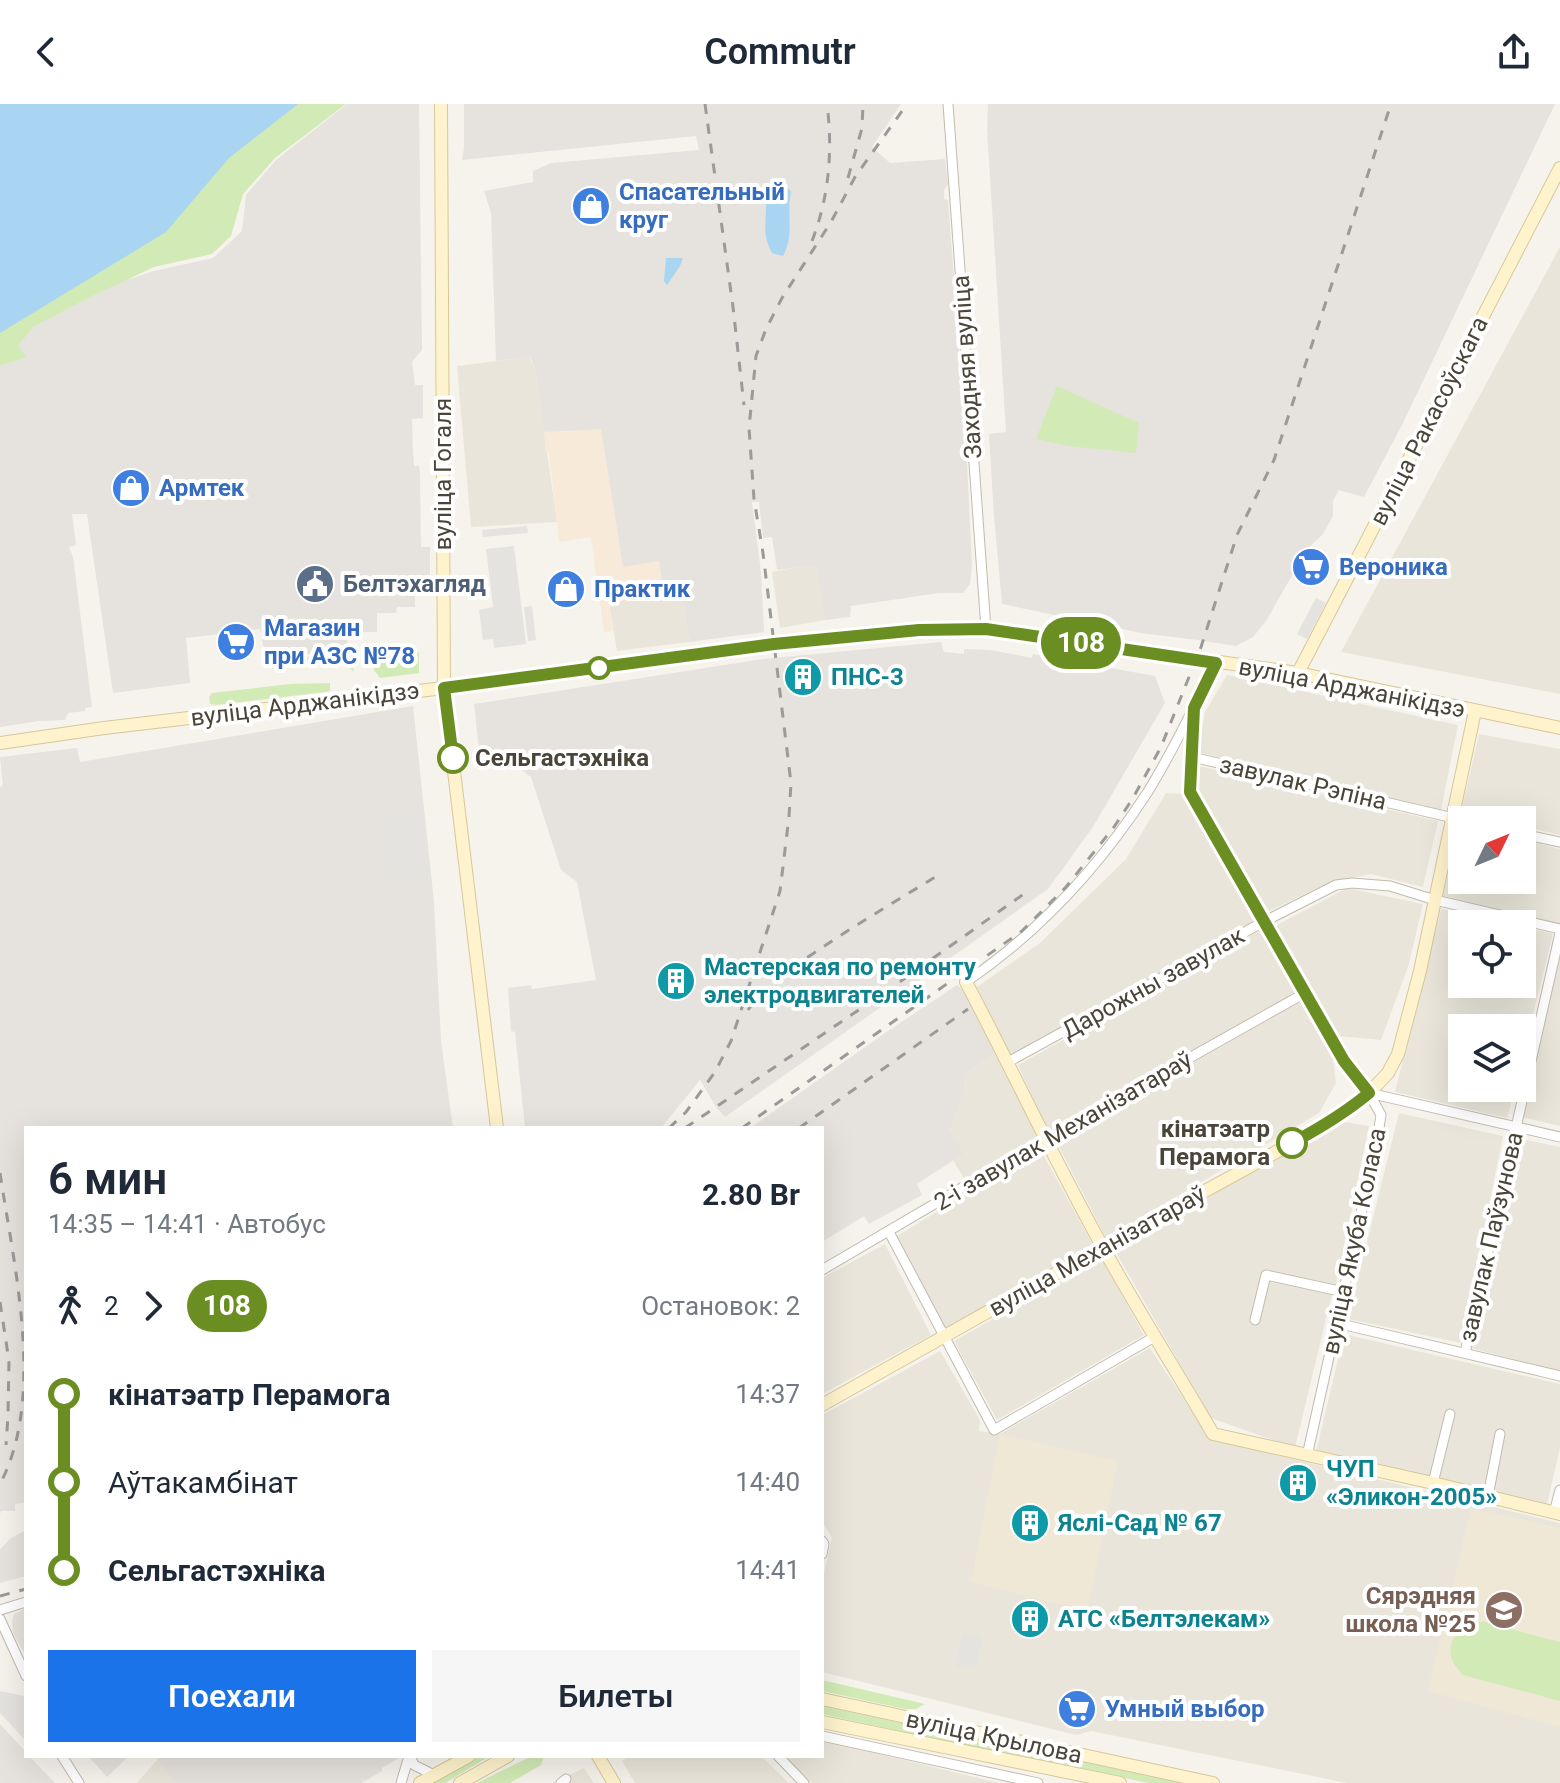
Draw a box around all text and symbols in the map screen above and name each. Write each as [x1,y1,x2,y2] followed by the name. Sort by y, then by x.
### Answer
[24,30,68,74] icon: back
[1492,30,1536,74] icon: share
[704,31,856,73] text: Commutr
[619,178,785,234] place label: Спасательный круг
[570,185,612,227] shop icon: Спасательный круг
[947,274,987,460] street label: Заходняя вуліца
[1364,312,1494,530] street label: вуліца Ракасоўскага
[429,398,457,550] street label: вуліца Гогаля
[110,467,152,509] shop icon: Армтек
[159,474,245,502] place label: Армтек
[1290,546,1332,588] supermarket icon: Вероника
[1339,553,1448,581] place label: Вероника
[294,563,336,605] public building icon: Белтэхагляд
[545,568,587,610] shop icon: Практик
[343,570,486,598] place label: Белтэхагляд
[594,575,691,603] place label: Практик
[264,614,415,670] place label: Магазин при АЗС №78
[1035,617,1127,669] line badge: 108
[215,621,257,663] supermarket icon: Магазин при АЗС №78
[1057,626,1105,659] text: 108
[1236,652,1468,724] street label: вуліца Арджанікідзэ
[782,656,824,698] building icon: ПНС-3
[588,657,610,679] unlabelled marker
[831,663,904,691] place label: ПНС-3
[189,676,421,732] street label: вуліца Арджанікідзэ
[438,743,468,773] marker: Сельгастэхніка
[475,744,649,772] place label: Сельгастэхніка
[1217,750,1389,816] street label: завулак Рэпіна
[1448,806,1536,894] north arrow
[1448,806,1536,1102] map controls
[1448,910,1536,998] button: locate
[1057,921,1249,1045] street label: Дарожны завулак
[704,953,977,1009] place label: Мастерская по ремонту электродвигателей
[655,960,697,1002] building icon: Мастерская по ремонту электродвигателей
[1448,1014,1536,1102] button: layers
[929,1045,1197,1216] street label: 2-і завулак Механізатараў
[1159,1115,1270,1171] place label: кінатэатр Перамога
[1316,1125,1392,1357] street label: вуліца Якуба Коласа
[1277,1128,1307,1158] marker: кінатэатр Перамога
[1453,1129,1529,1345] street label: завулак Паўзунова
[48,1153,167,1205] text: 6 мин
[702,1177,800,1212] text: 2.80 Br
[984,1180,1211,1322] street label: вуліца Механізатараў
[48,1209,326,1239] text: 14:35 – 14:41 · Автобус
[48,1284,92,1328] icon: walk
[131,1284,175,1328] icon: forward
[203,1289,251,1322] text: 108
[104,1291,119,1321] text: 2
[641,1291,800,1321] text: Остановок: 2
[108,1377,391,1412] text: кінатэатр Перамога
[735,1379,800,1409] text: 14:37
[1326,1455,1497,1511] place label: ЧУП «Эликон-2005»
[1277,1462,1319,1504] building icon: ЧУП «Эликон-2005»
[108,1465,298,1500] text: Аўтакамбінат
[735,1467,800,1497] text: 14:40
[1009,1502,1051,1544] building icon: Яслі-Сад № 67
[1057,1509,1222,1537] place label: Яслі-Сад № 67
[108,1553,326,1588] text: Сельгастэхніка
[735,1555,800,1585] text: 14:41
[1346,1582,1476,1638] place label: Сярэдняя школа №25
[1483,1589,1525,1631] school or university icon: Сярэдняя школа №25
[1009,1598,1051,1640] building icon: АТС «Белтэлекам»
[1058,1605,1270,1633] place label: АТС «Белтэлекам»
[48,1650,416,1742] button: Поехали
[432,1650,800,1742] button: Билеты
[1056,1688,1098,1730] supermarket icon: Умный выбор
[1105,1695,1265,1723] place label: Умный выбор
[904,1705,1084,1769] street label: вуліца Крылова

